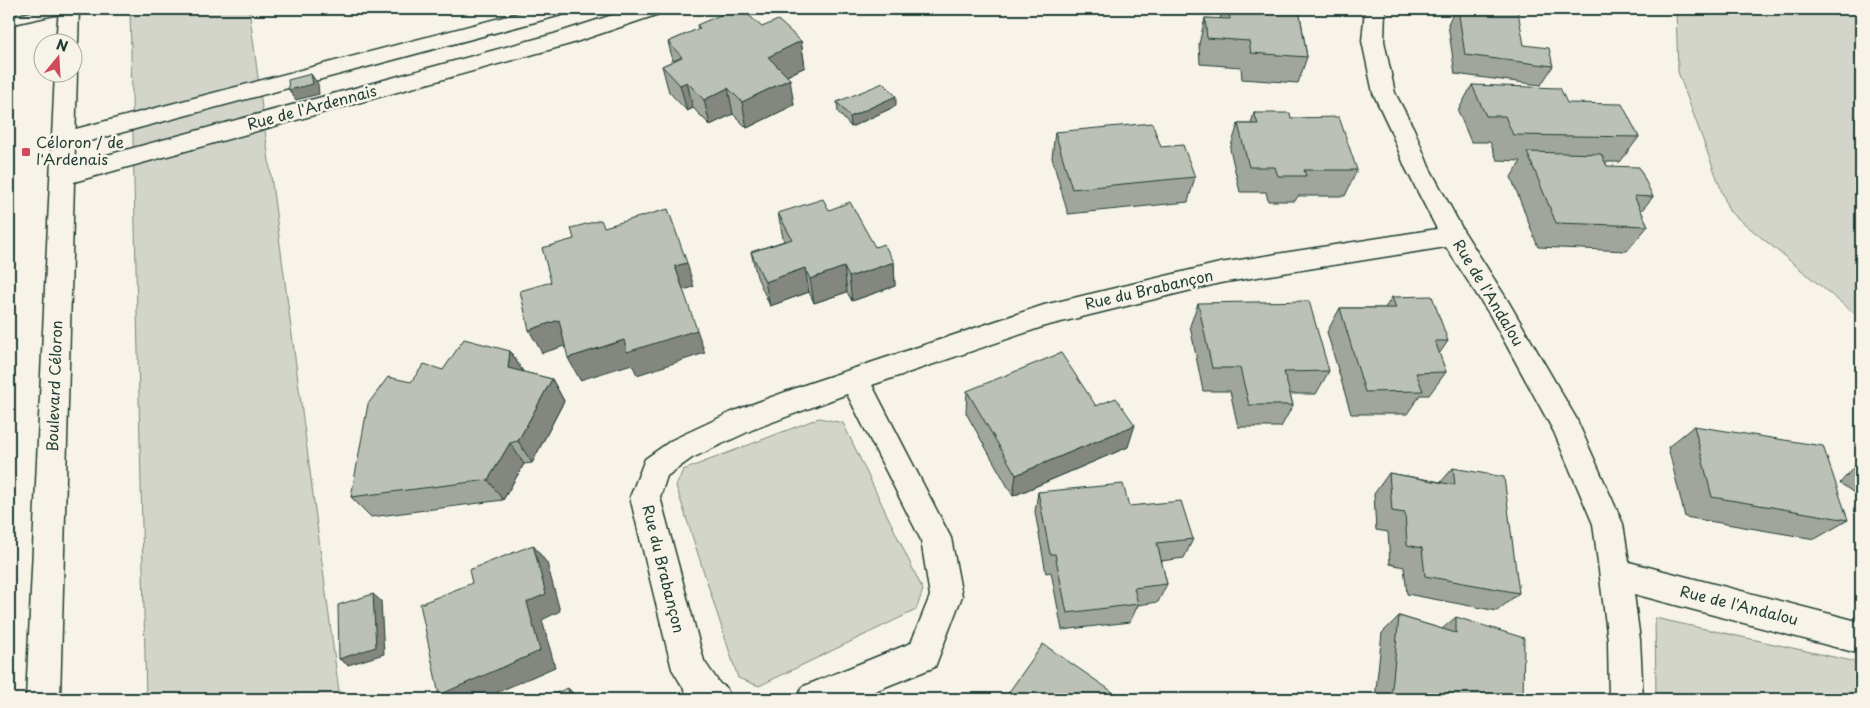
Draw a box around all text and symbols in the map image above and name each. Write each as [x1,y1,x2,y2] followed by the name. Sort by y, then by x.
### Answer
[32,32,82,82] north arrow
[54,33,71,57] text: N
[244,78,379,135] street label: Rue de l'Ardennais
[36,130,124,170] place label: Céloron / de l'Ardenais
[20,146,32,158] marker: Céloron / de l'Ardenais
[1448,234,1530,350] street label: Rue de l'Andalou
[1082,263,1215,315] street label: Rue du Brabançon
[40,320,67,452] street label: Boulevard Céloron
[637,502,692,635] street label: Rue du Brabançon
[1678,579,1801,630] street label: Rue de l'Andalou

